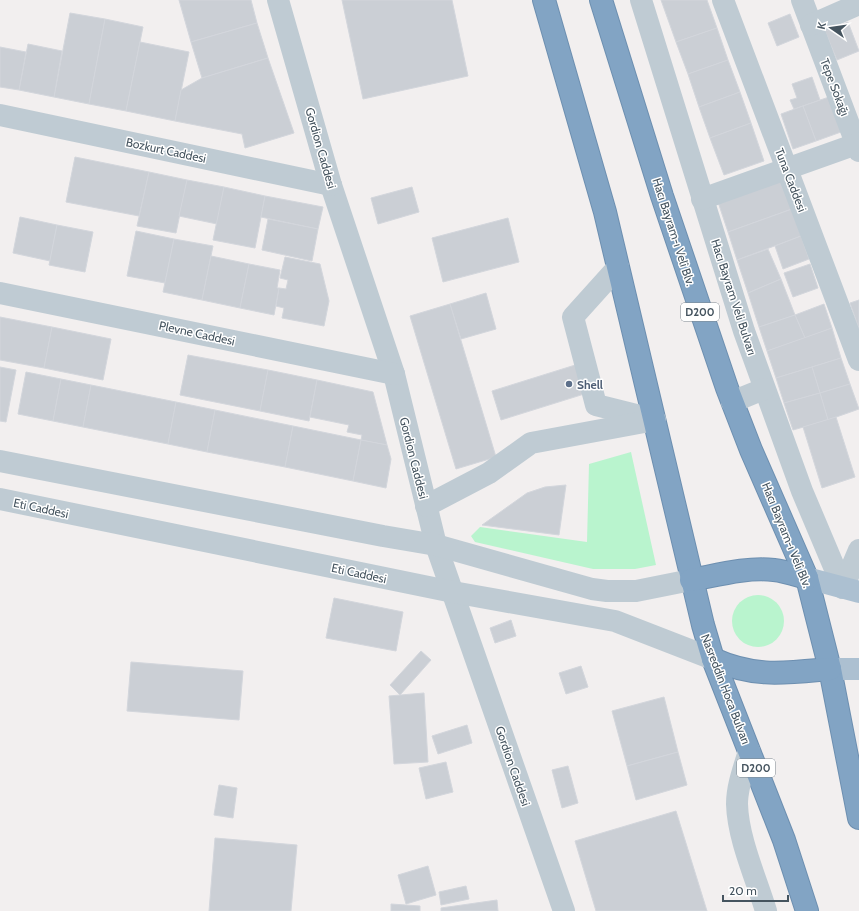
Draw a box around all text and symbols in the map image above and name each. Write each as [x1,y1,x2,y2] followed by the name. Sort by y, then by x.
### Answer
[811,8,851,48] north arrow
[814,21,829,31] text: K
[817,56,853,118] street label: Tepe Sokağı
[302,106,340,190] street label: Gordion Caddesi
[125,134,207,166] street label: Bozkurt Caddesi
[772,146,810,214] street label: Tuna Caddesi
[649,176,699,288] street label: Hacı Bayram-ı Velî Blv.
[708,237,760,357] street label: Hacı Bayram Veli Bulvarı
[681,303,719,321] road number: D200
[158,318,236,348] street label: Plevne Caddesi
[577,377,603,392] place label: Shell
[564,379,574,389] marker: Shell
[397,416,431,500] street label: Gordion Caddesi
[759,480,815,590] street label: Hacı Bayram-ı Velî Blv.
[12,495,70,521] street label: Eti Caddesi
[330,560,388,586] street label: Eti Caddesi
[698,632,754,746] street label: Nasreddin Hoca Bulvarı
[492,724,534,808] street label: Gordion Caddesi
[737,759,775,777] road number: D200
[723,877,788,903] scale bar
[729,883,757,898] text: 20 m

